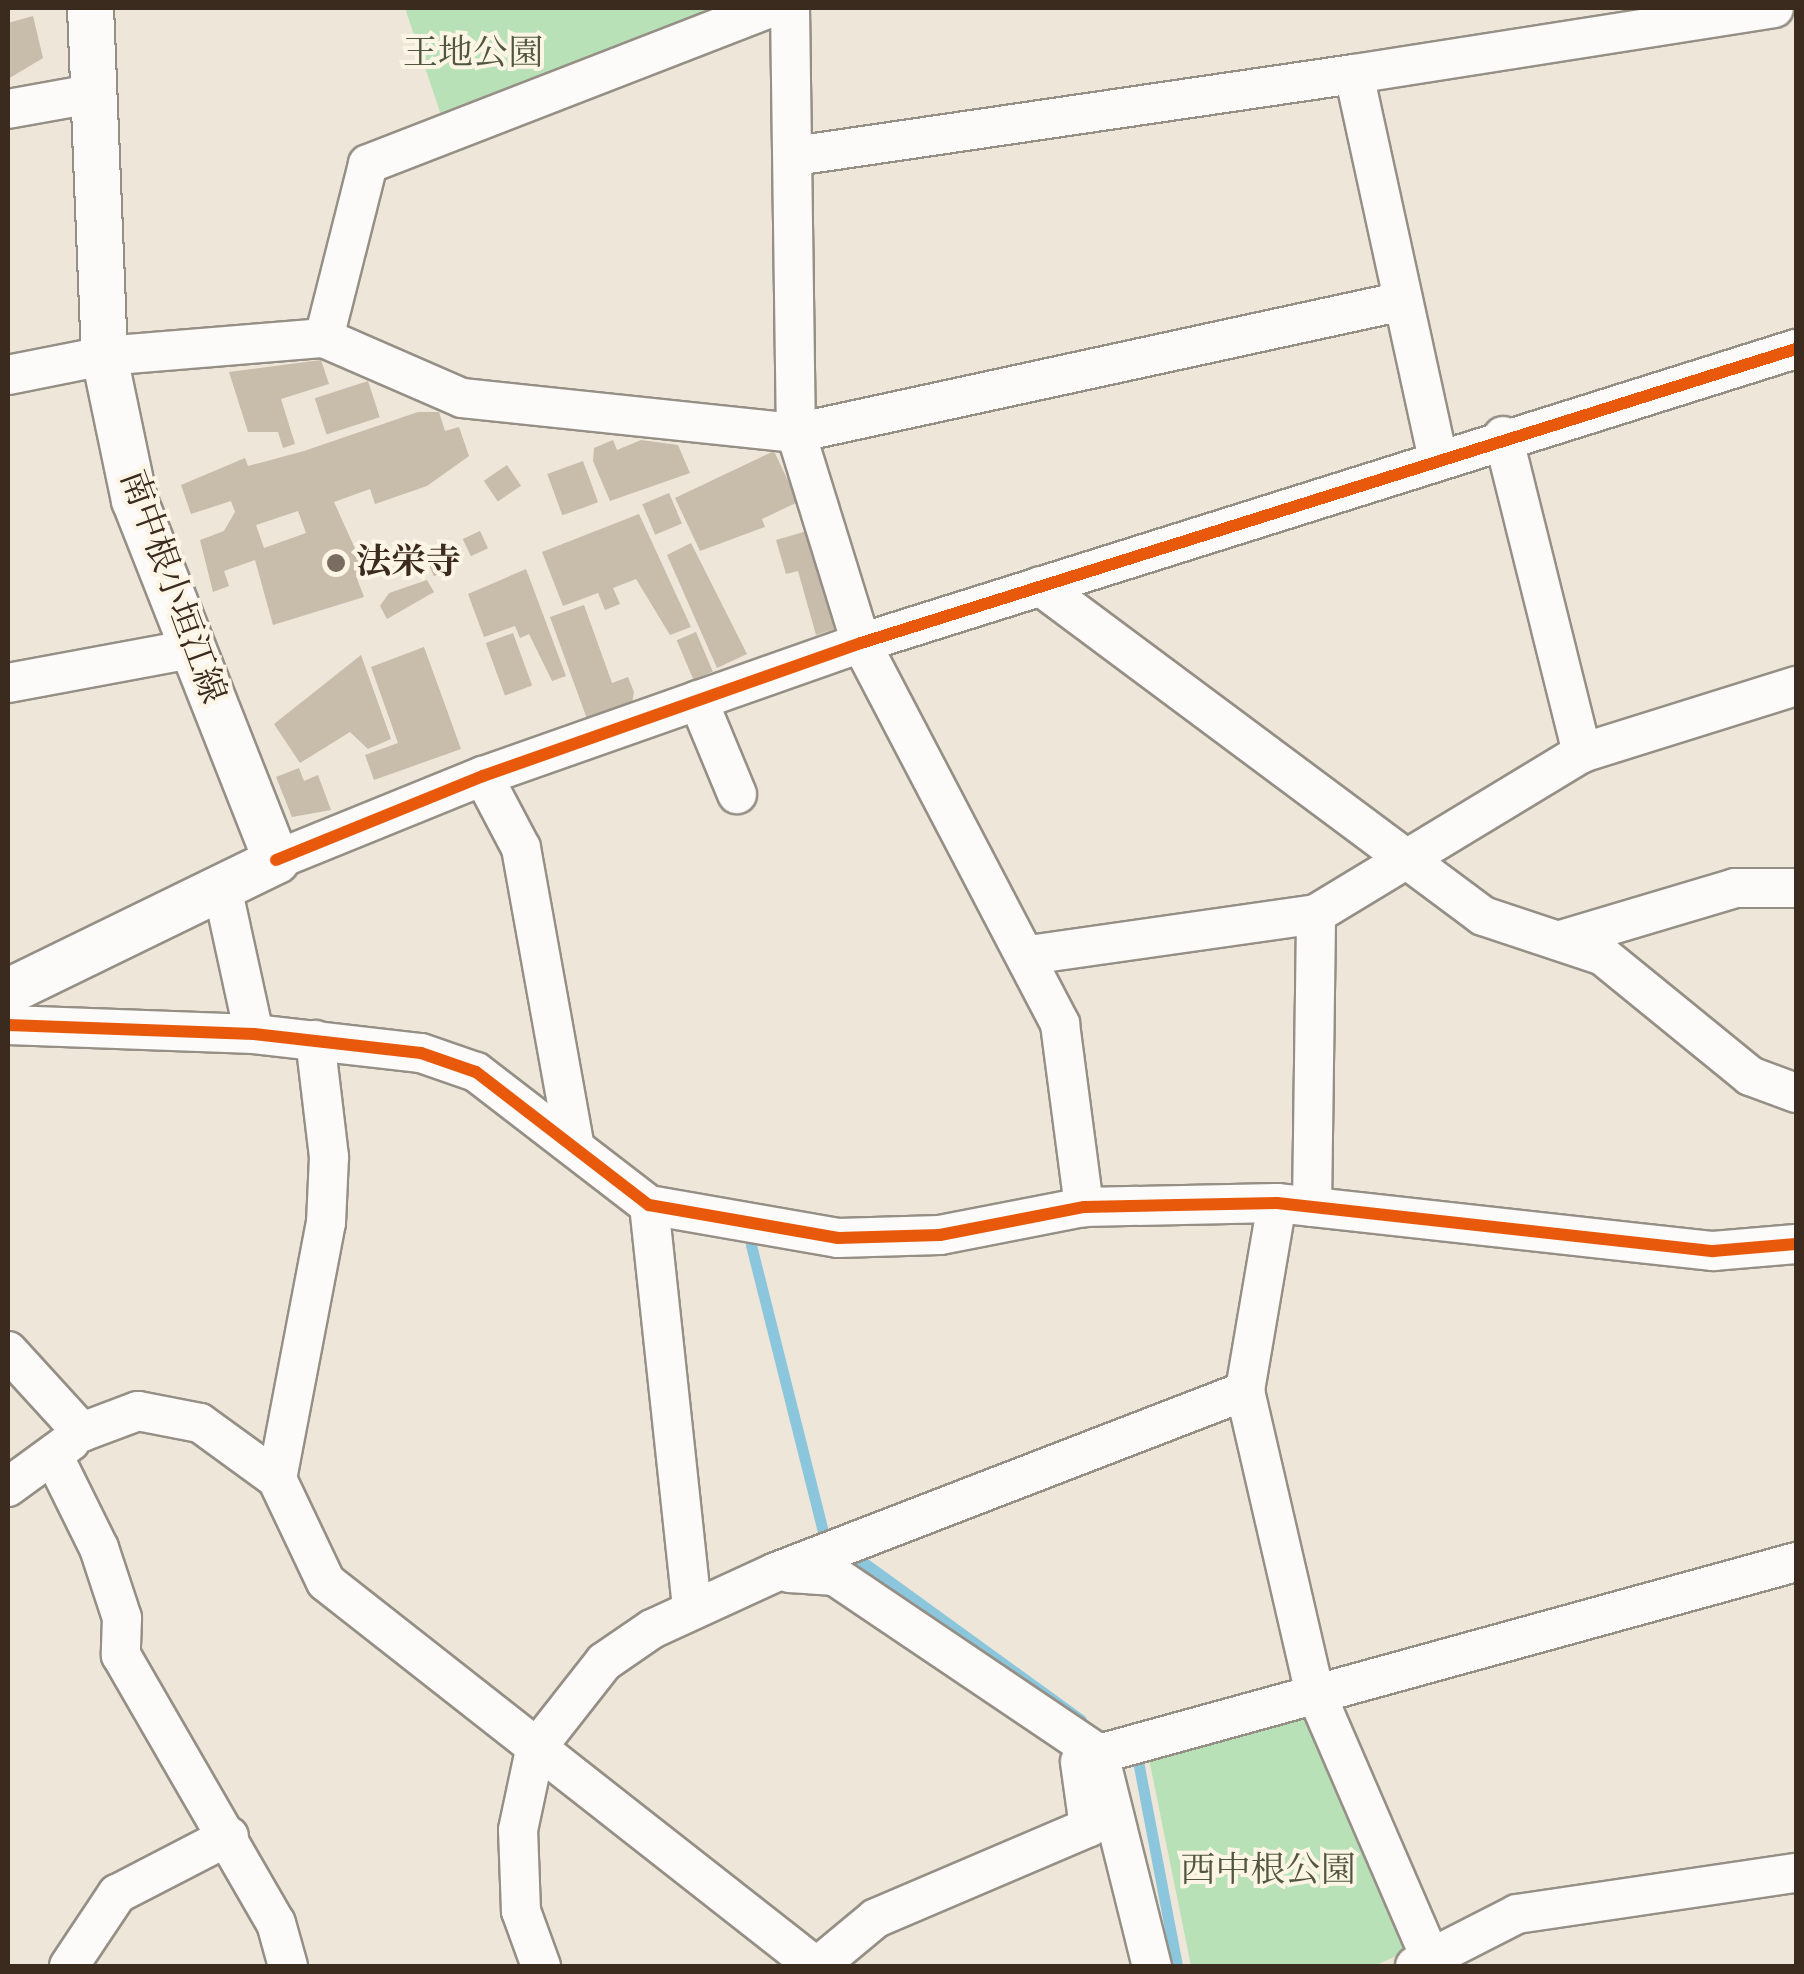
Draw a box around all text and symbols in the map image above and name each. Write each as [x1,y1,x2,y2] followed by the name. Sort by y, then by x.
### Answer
[403,33,543,75] park label: 王地公園
[110,465,234,709] street label: 南中根小垣江線
[356,542,461,584] place label: 法栄寺
[325,552,347,574] marker: 法栄寺
[1181,1850,1355,1892] park label: 西中根公園

